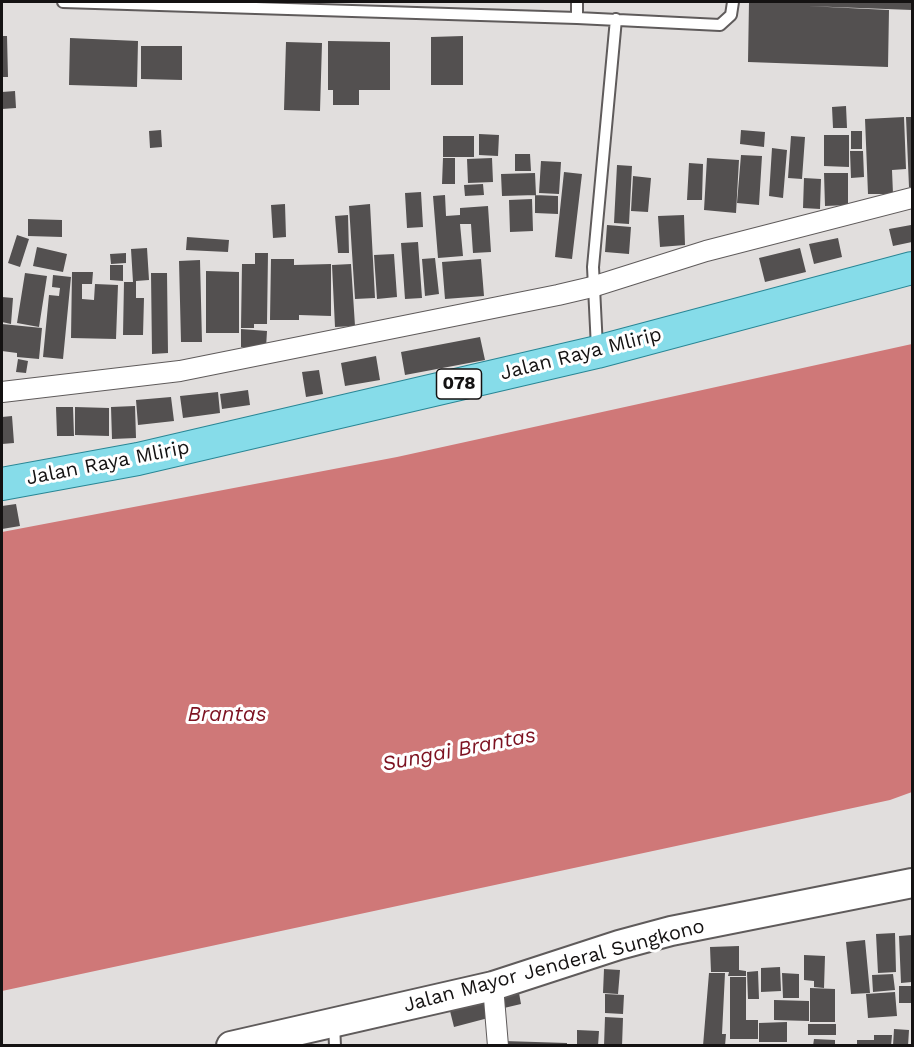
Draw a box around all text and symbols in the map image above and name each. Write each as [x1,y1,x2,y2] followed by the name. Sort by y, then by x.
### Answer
[498,322,664,386] street label: Jalan Raya Mlirip
[436,369,482,399] road number: 078
[24,435,192,491] street label: Jalan Raya Mlirip
[188,702,266,728] water label: Brantas
[380,723,538,777] water label: Sungai Brantas
[401,914,707,1018] street label: Jalan Mayor Jenderal Sungkono

